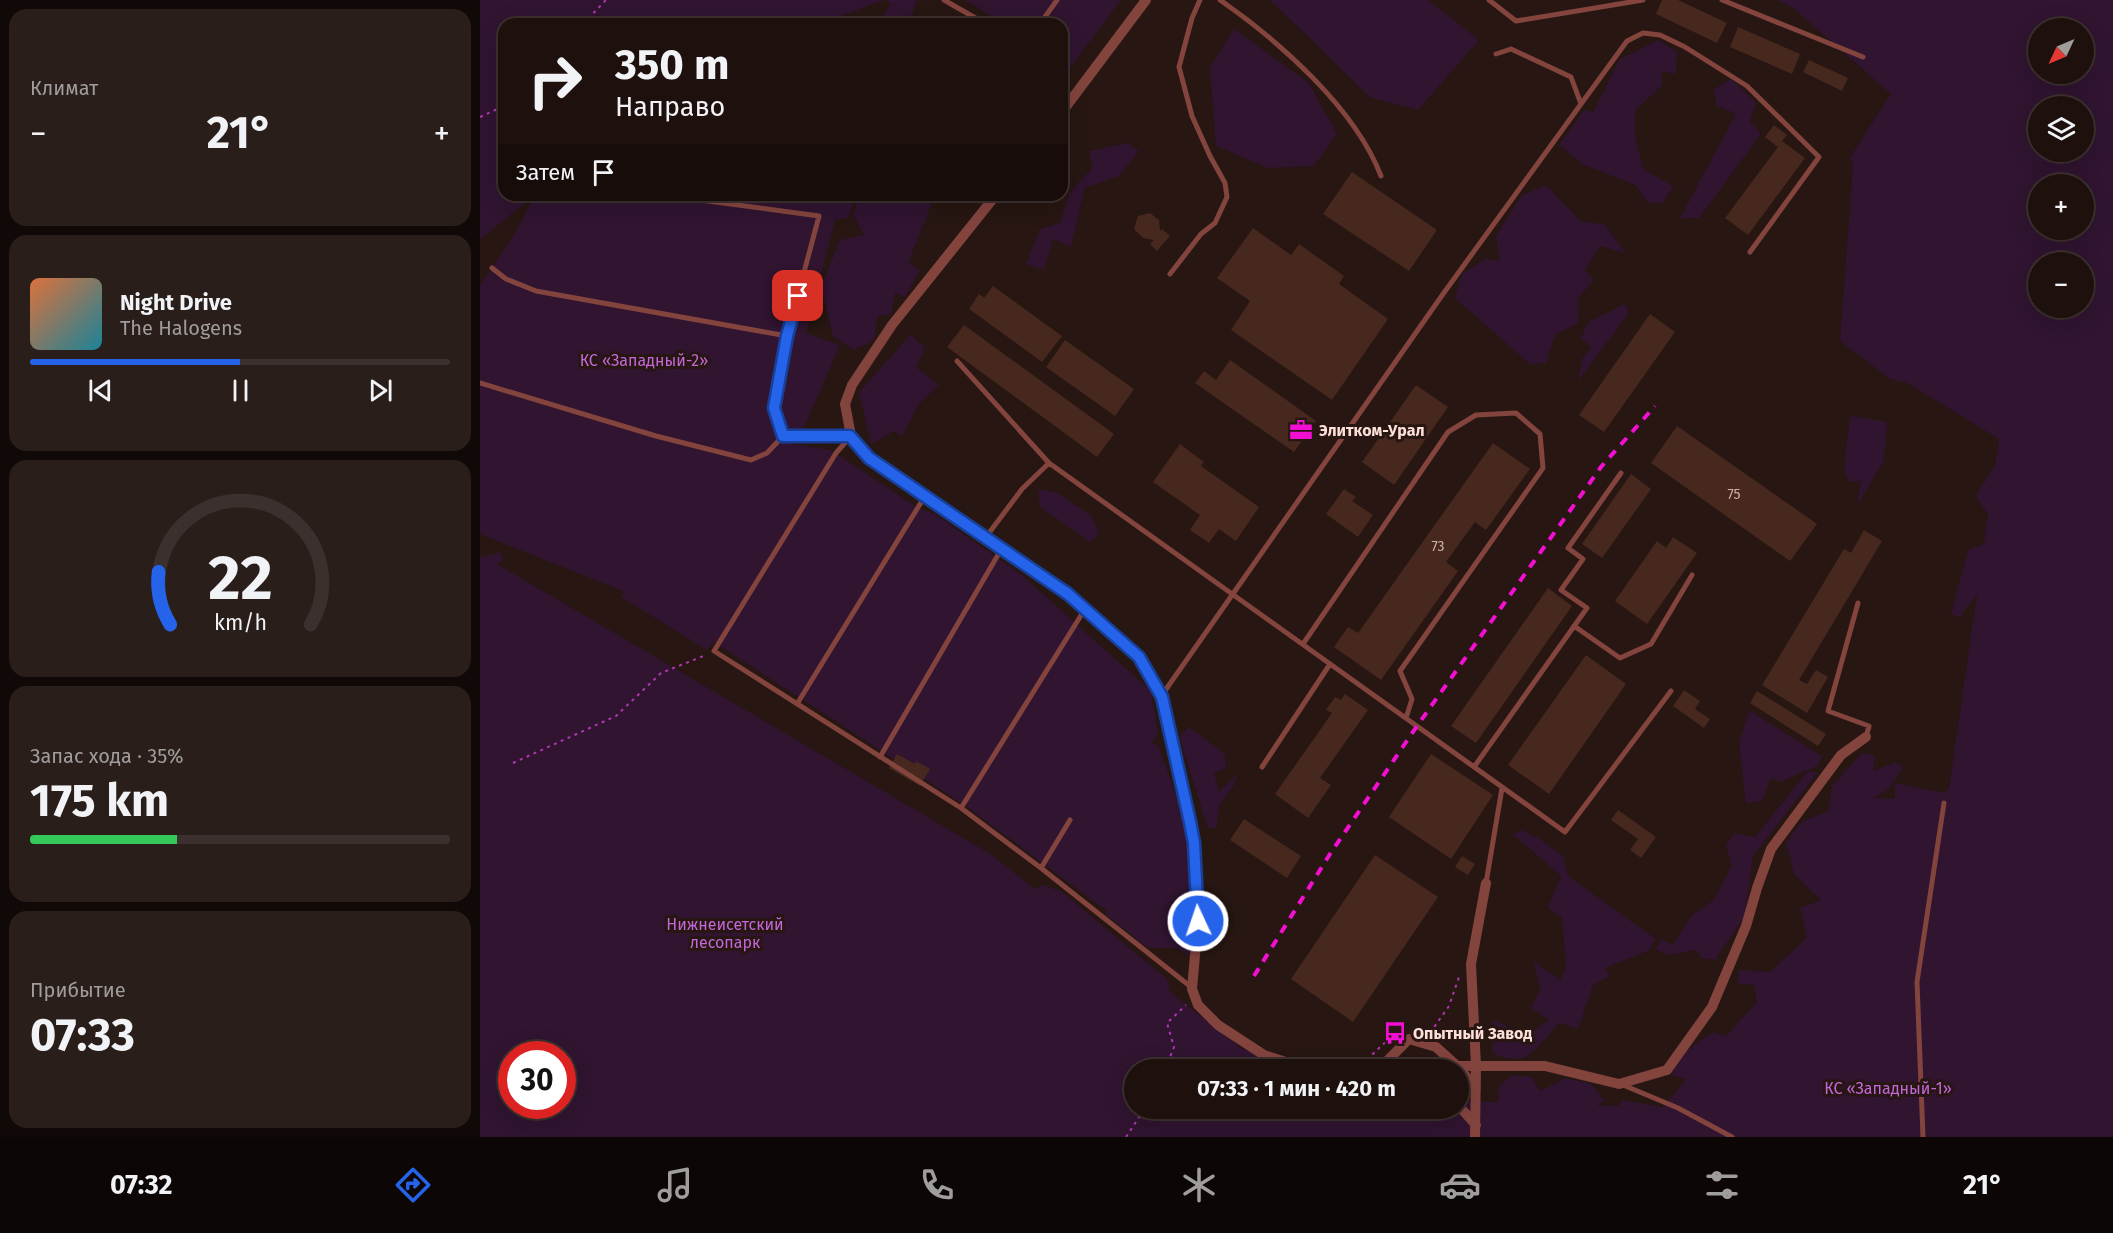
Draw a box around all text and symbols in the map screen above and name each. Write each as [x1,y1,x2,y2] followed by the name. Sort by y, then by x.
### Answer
[2028,18,2094,84] north arrow
[2028,18,2094,318] map controls
[615,40,729,90] text: 350 m
[516,42,594,120] icon: right
[30,76,98,100] text: Климат
[615,91,725,123] text: Направо
[2028,96,2094,162] button: layers
[207,106,273,160] text: 21°
[30,114,47,154] text: −
[434,114,450,154] text: +
[587,156,620,189] icon: arrive
[516,159,575,186] text: Затем
[2028,174,2094,240] button: +
[2028,252,2094,318] button: −
[772,270,823,321] pin
[781,279,814,312] icon: arrive
[120,289,232,316] text: Night Drive
[120,316,242,340] text: The Halogens
[580,351,708,370] park label: КС «Западный-2»
[84,374,117,407] icon: previous
[224,374,257,407] icon: pause
[364,374,397,407] icon: next
[1288,417,1314,443] office icon: Элитком-Урал
[1319,421,1425,440] place label: Элитком-Урал
[1727,486,1741,503] house number: 75
[1431,538,1445,555] house number: 73
[208,542,272,617] text: 22
[213,611,267,637] text: km/h
[30,744,183,768] text: Запас хода · 35%
[30,774,169,828] text: 175 km
[1166,889,1230,953] position arrow
[666,915,784,952] park label: Нижнеисетский лесопарк
[30,978,126,1002] text: Прибытие
[30,1008,135,1062] text: 07:33
[1382,1020,1408,1046] bus stop icon: Опытный Завод
[1413,1024,1532,1043] place label: Опытный Завод
[498,1041,576,1119] speed limit sign: 30
[1197,1075,1396,1102] text: 07:33 · 1 мин · 420 m
[1824,1079,1952,1098] park label: КС «Западный-1»
[392,1164,434,1206] icon: directions
[654,1164,696,1206] icon: music
[916,1164,958,1206] icon: phone
[1178,1164,1220,1206] icon: climate
[1439,1164,1481,1206] icon: car
[1701,1164,1743,1206] icon: filters
[110,1169,172,1201] text: 07:32
[1963,1169,2003,1201] text: 21°

